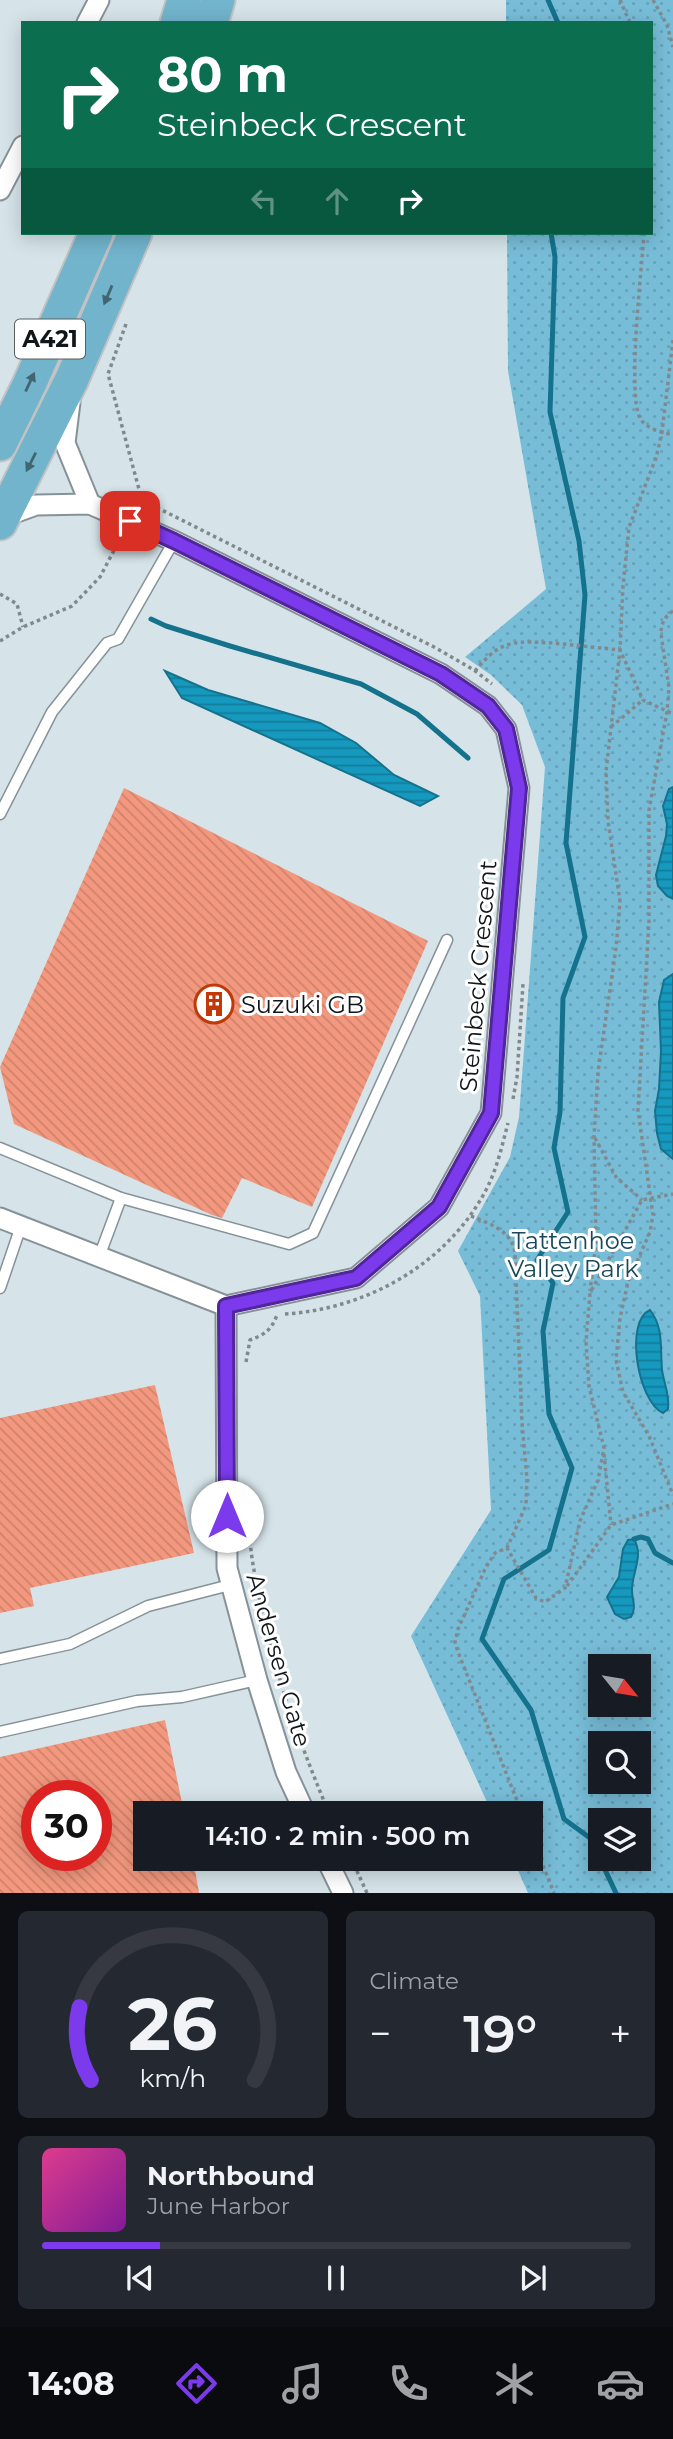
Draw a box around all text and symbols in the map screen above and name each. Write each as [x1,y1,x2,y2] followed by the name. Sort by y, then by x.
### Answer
[157,45,288,104] text: 80 m
[42,49,133,140] icon: right
[157,105,467,144] text: Steinbeck Crescent
[245,182,283,220] icon: left
[318,182,356,220] icon: ahead
[391,182,429,220] icon: right
[102,285,113,306] one-way arrow
[15,320,85,358] road number: A421
[24,372,36,392] one-way arrow
[25,452,36,472] one-way arrow
[100,491,160,551] pin
[111,502,149,540] icon: arrive
[453,859,503,1093] street label: Steinbeck Crescent
[193,983,235,1025] building icon: Suzuki GB
[241,990,364,1019] place label: Suzuki GB
[508,1226,639,1283] park label: Tattenhoe Valley Park
[190,1479,264,1553] position arrow
[240,1570,318,1750] street label: Andersen Gate
[588,1654,651,1717] north arrow
[588,1654,651,1871] map controls
[588,1731,651,1794] button: search
[21,1780,112,1871] speed limit sign: 30
[588,1808,651,1871] button: layers
[206,1820,470,1852] text: 14:10 · 2 min · 500 m
[370,1967,459,1995] text: Climate
[128,1981,217,2069] text: 26
[463,2002,537,2065] text: 19°
[370,2010,391,2057] text: −
[609,2010,631,2057] text: +
[139,2063,206,2093] text: km/h
[147,2160,315,2192] text: Northbound
[147,2192,290,2220] text: June Harbor
[121,2259,159,2297] icon: previous
[317,2259,355,2297] icon: pause
[514,2259,552,2297] icon: next
[172,2359,221,2408] icon: directions
[278,2359,327,2408] icon: music
[384,2359,433,2408] icon: phone
[490,2359,539,2408] icon: climate
[596,2359,645,2408] icon: car
[28,2364,115,2403] text: 14:08

